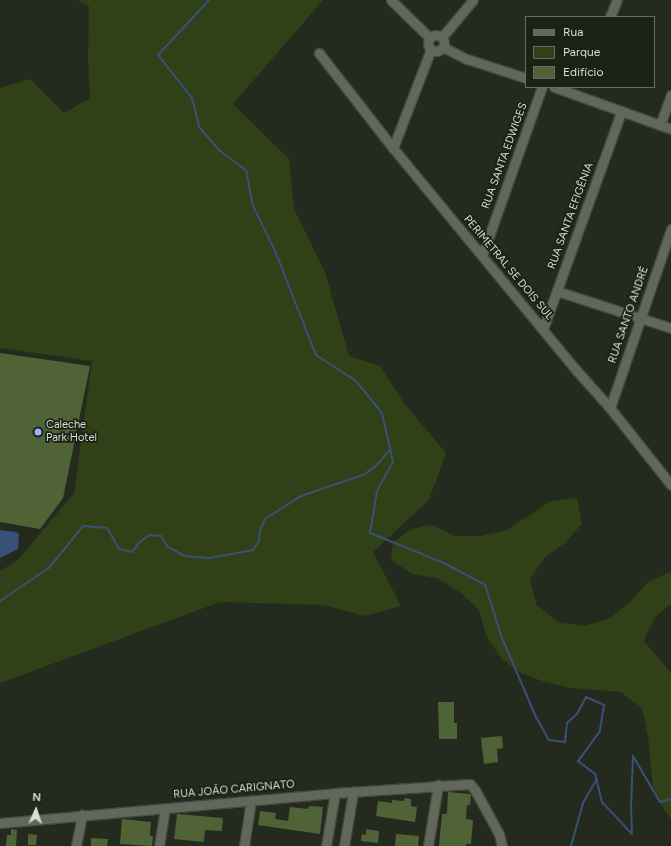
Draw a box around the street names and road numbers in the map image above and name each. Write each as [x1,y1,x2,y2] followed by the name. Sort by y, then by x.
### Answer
[480,101,530,211] street label: RUA SANTA EDWIGES
[546,161,596,271] street label: RUA SANTA EFIGÊNIA
[460,213,556,323] street label: PERIMETRAL SE DOIS SUL
[606,265,652,365] street label: RUA SANTO ANDRÉ
[173,778,295,802] street label: RUA JOÃO CARIGNATO

